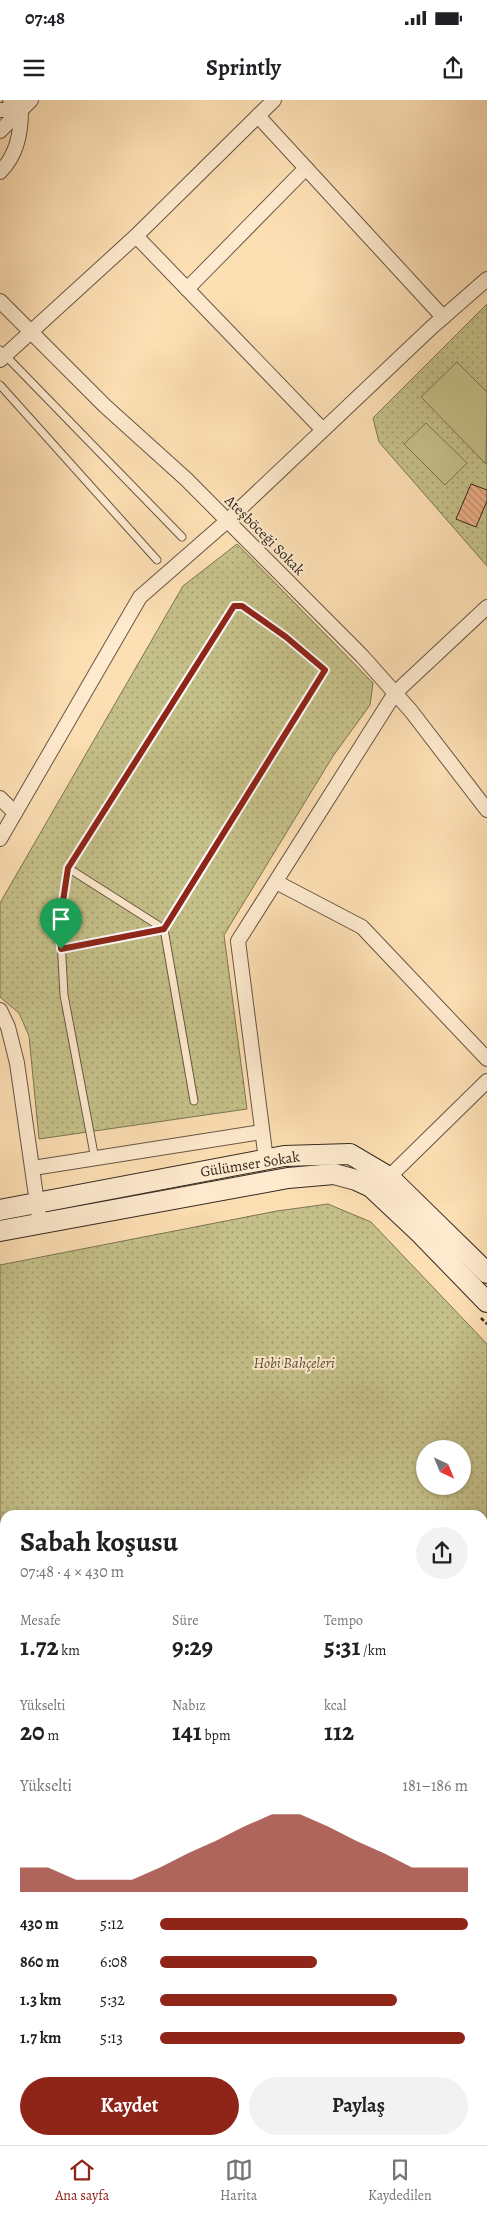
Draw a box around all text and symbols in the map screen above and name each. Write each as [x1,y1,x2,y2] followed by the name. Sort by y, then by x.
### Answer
[25,5,65,31] text: 07:48
[206,53,281,83] text: Sprintly
[20,54,48,82] icon: menu
[439,54,467,82] icon: share
[220,490,310,580] street label: Ateşböceği Sokak
[40,898,82,949] pin
[47,905,75,933] icon: arrive
[199,1146,302,1182] street label: Gülümser Sokak
[253,1353,335,1373] park label: Hobi Bahçeleri
[416,1440,471,1495] north arrow
[416,1440,471,1495] map controls
[20,1523,178,1561] text: Sabah koşusu
[416,1527,468,1579] button: share
[20,1561,124,1583] text: 07:48 · 4 × 430 m
[20,1611,61,1630] text: Mesafe
[172,1611,199,1630] text: Süre
[324,1611,363,1630] text: Tempo
[20,1630,59,1664] text: 1.72
[172,1630,213,1664] text: 9:29
[324,1630,360,1664] text: 5:31
[59,1641,80,1660] text: km
[360,1641,386,1660] text: /km
[20,1696,66,1715] text: Yükselti
[172,1696,206,1715] text: Nabız
[324,1696,346,1715] text: kcal
[20,1715,45,1749] text: 20
[172,1715,202,1749] text: 141
[324,1715,354,1749] text: 112
[45,1726,59,1745] text: m
[202,1726,231,1745] text: bpm
[20,1775,72,1797] text: Yükselti
[402,1775,468,1797] text: 181–186 m
[20,1913,59,1935] text: 430 m
[100,1913,124,1935] text: 5:12
[20,1951,59,1973] text: 860 m
[100,1951,128,1973] text: 6:08
[20,1989,61,2011] text: 1.3 km
[100,1989,125,2011] text: 5:32
[20,2027,61,2049] text: 1.7 km
[100,2027,123,2049] text: 5:13
[20,2077,239,2135] button: Kaydet
[249,2077,468,2135] button: Paylaş
[55,2156,109,2205] tab: Ana sayfa
[220,2156,257,2205] tab: Harita
[368,2156,432,2205] tab: Kaydedilen

